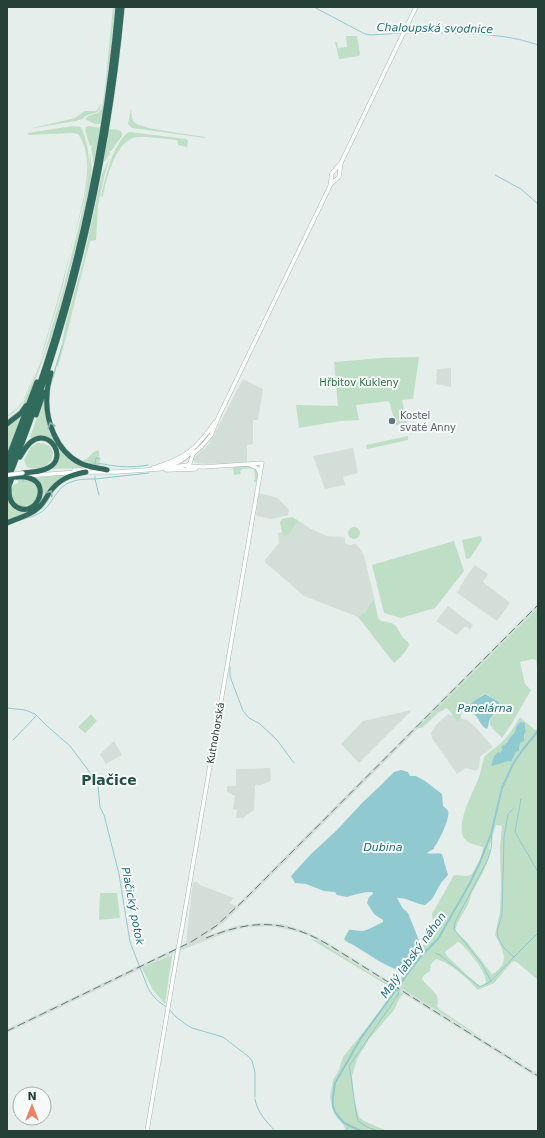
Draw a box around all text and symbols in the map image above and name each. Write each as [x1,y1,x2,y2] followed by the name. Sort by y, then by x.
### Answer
[377,21,493,36] water label: Chaloupská svodnice
[319,377,399,388] park label: Hřbitov Kukleny
[400,410,456,433] place label: Kostel svaté Anny
[387,416,397,426] marker: Kostel svaté Anny
[47,422,56,429] one-way arrow
[45,490,53,497] one-way arrow
[205,701,226,765] street label: Kutnohorská
[457,702,513,715] water label: Panelárna
[81,772,137,788] district label: Plačice
[363,841,403,854] water label: Dubina
[119,866,147,947] water label: Plačický potok
[378,910,449,1001] water label: Malý labský náhon
[12,1086,52,1126] north arrow
[27,1090,37,1103] text: N

